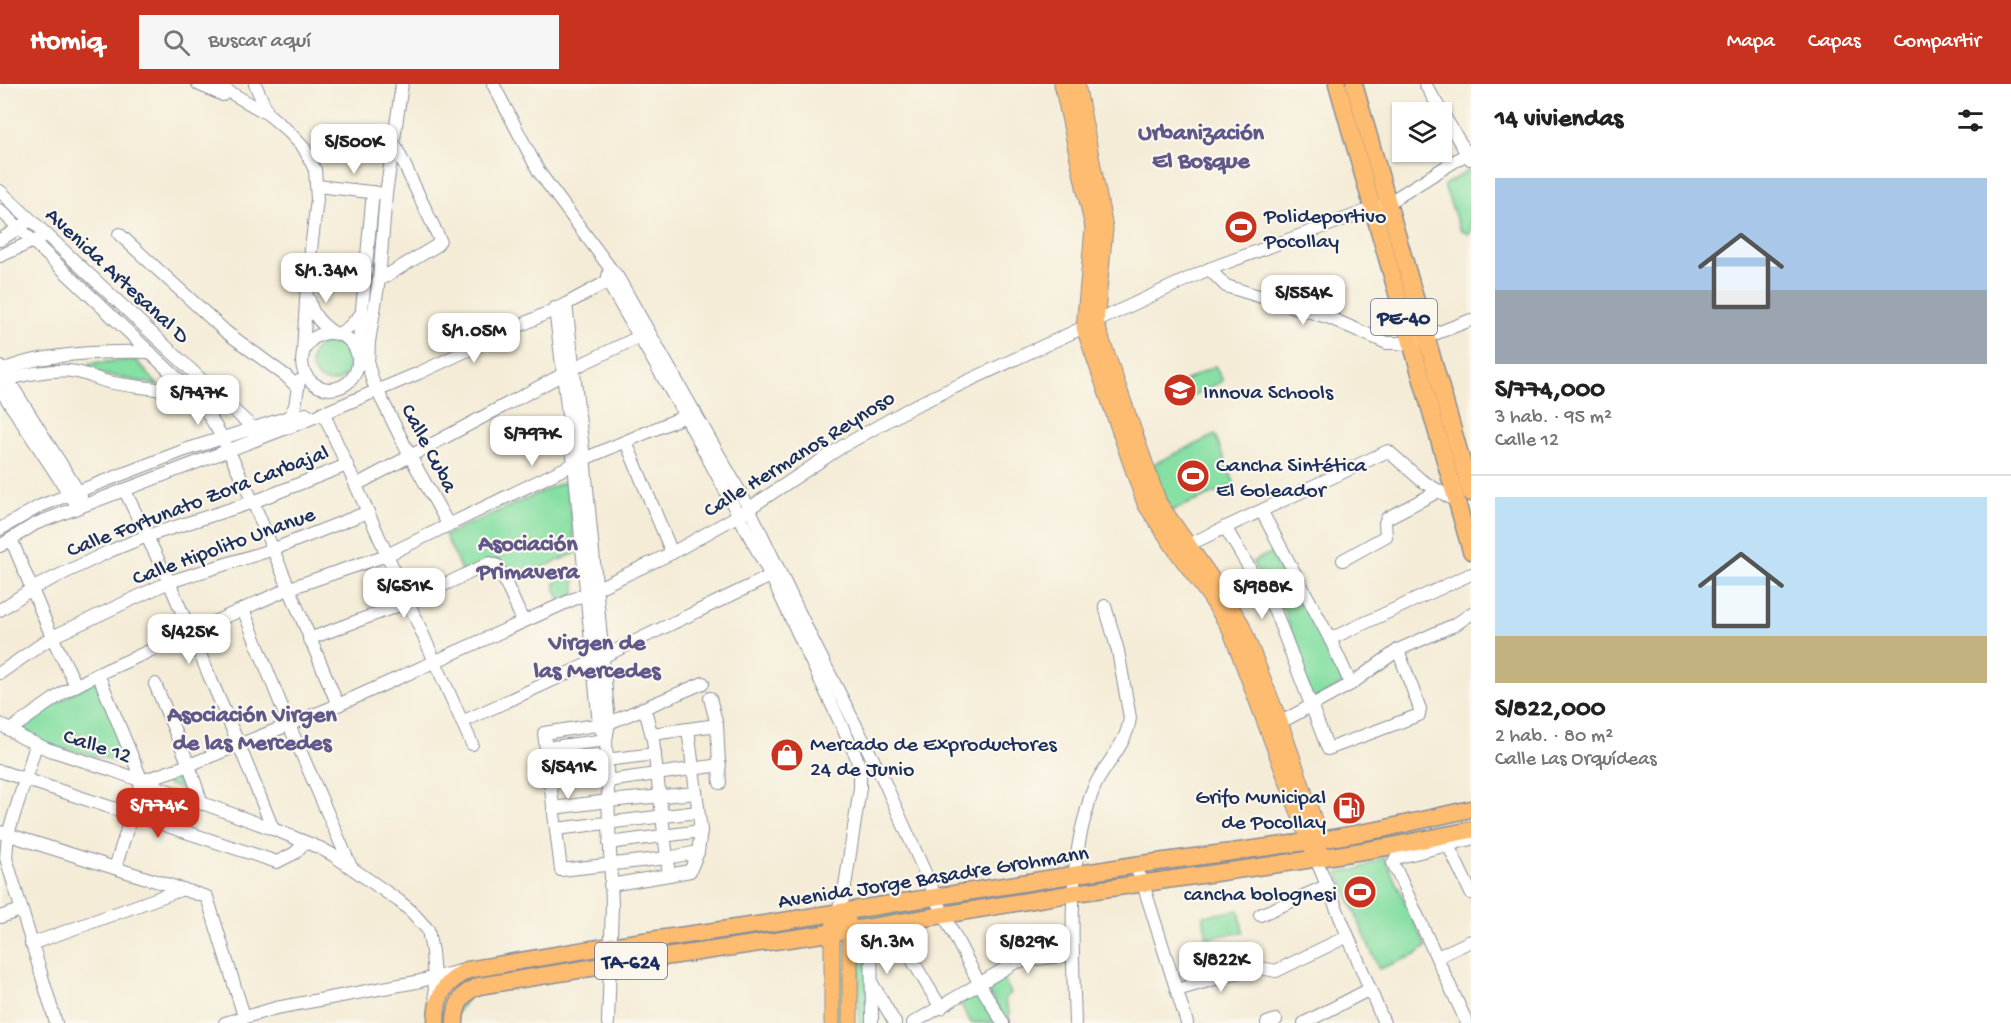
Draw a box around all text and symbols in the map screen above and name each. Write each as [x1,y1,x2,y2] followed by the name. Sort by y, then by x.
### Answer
[139,15,559,69] search box
[30,26,103,59] text: Homiq
[160,26,193,59] icon: search
[208,29,311,55] text: Buscar aquí
[1727,30,1775,55] text: Mapa
[1808,30,1861,55] text: Capas
[1894,30,1981,55] text: Compartir
[1392,102,1452,162] map controls
[1392,102,1452,162] button: layers
[1954,104,1987,137] icon: filters
[1495,105,1623,136] text: 14 viviendas
[1138,120,1265,177] district label: Urbanización El Bosque
[305,124,403,175] pin: S/500K
[325,132,383,155] text: S/500K
[39,203,194,351] street label: Avenida Artesanal D
[1263,205,1386,256] place label: Polideportivo Pocollay
[1223,209,1259,245] sports icon: Polideportivo Pocollay
[1687,217,1795,325] icon: home
[271,253,381,304] pin: S/1.34M
[295,261,357,284] text: S/1.34M
[1254,275,1352,326] pin: S/554K
[1275,283,1331,306] text: S/554K
[1371,299,1437,335] road number: PE-40
[419,313,529,364] pin: S/1.05M
[442,321,506,344] text: S/1.05M
[1162,372,1198,408] school or university icon: Innova Schools
[149,375,247,426] pin: S/747K
[1495,376,1605,407] text: S/774,000
[1203,381,1334,407] place label: Innova Schools
[170,383,226,406] text: S/747K
[700,386,900,525] street label: Calle Hermanos Reynoso
[393,400,462,498] street label: Calle Cuba
[1495,407,1612,430] text: 3 hab. · 95 m²
[483,416,581,467] pin: S/797K
[504,424,560,447] text: S/797K
[1495,430,1559,453] text: Calle 12
[64,441,333,565] street label: Calle Fortunato Zora Carbajal
[1216,454,1367,505] place label: Cancha Sintética El Goleador
[1175,458,1211,494] sports icon: Cancha Sintética El Goleador
[129,502,320,593] street label: Calle Hipolito Unanue
[475,531,581,588] district label: Asociación Primavera
[1687,536,1795,644] icon: home
[355,568,453,619] pin: S/651K
[1213,569,1311,620] pin: S/988K
[377,576,431,599] text: S/651K
[1233,577,1291,600] text: S/988K
[140,614,238,665] pin: S/425K
[162,622,216,645] text: S/425K
[533,630,661,687] district label: Virgen de las Mercedes
[1495,695,1606,726] text: S/822,000
[166,702,337,759] district label: Asociación Virgen de las Mercedes
[59,725,134,771] street label: Calle 12
[1495,726,1613,749] text: 2 hab. · 80 m²
[810,733,1058,784] place label: Mercado de Exproductores 24 de Junio
[769,737,805,773] shop icon: Mercado de Exproductores 24 de Junio
[519,749,617,800] pin: S/541K
[1495,749,1657,772] text: Calle Las Orquídeas
[541,757,595,780] text: S/541K
[1195,786,1326,837] place label: Grifo Municipal de Pocollay
[109,788,207,839] pin: S/774K
[1331,790,1367,826] fuel station icon: Grifo Municipal de Pocollay
[130,796,186,819] text: S/774K
[776,841,1091,916] street label: Avenida Jorge Basadre Grohmann
[1342,874,1378,910] sports icon: cancha bolognesi
[1184,883,1337,909] place label: cancha bolognesi
[838,924,936,975] pin: S/1.3M
[979,924,1077,975] pin: S/829K
[861,932,913,955] text: S/1.3M
[1000,932,1056,955] text: S/829K
[1172,942,1270,993] pin: S/822K
[595,943,667,979] road number: TA-624
[1193,950,1249,973] text: S/822K

